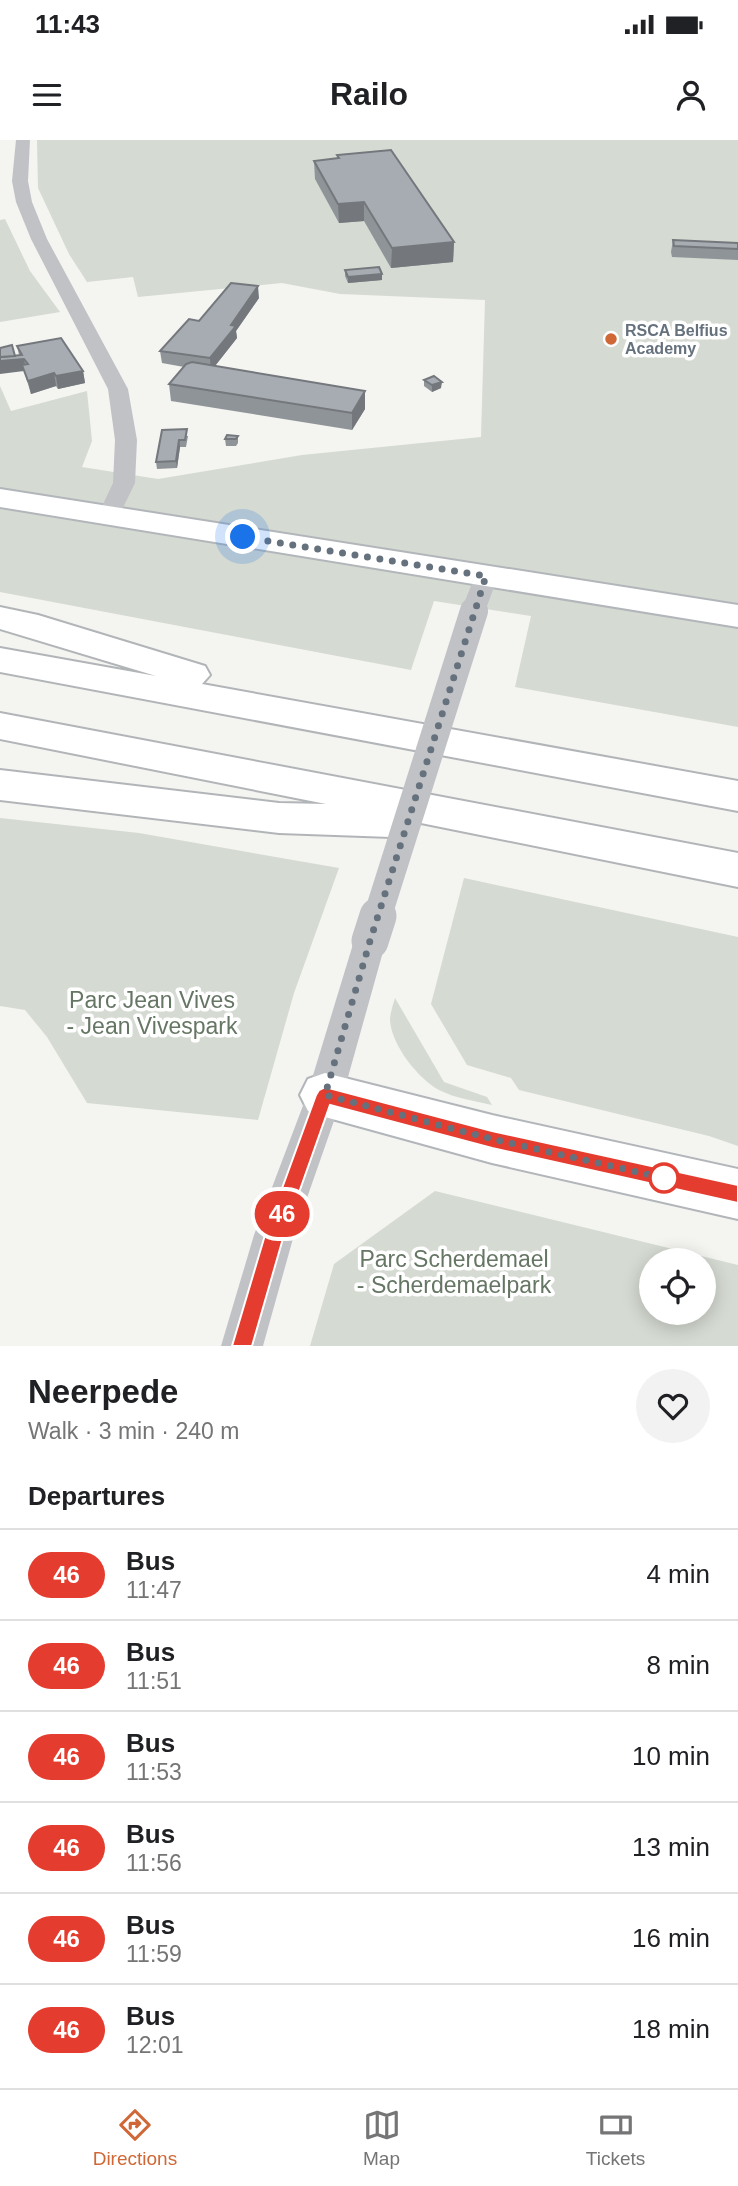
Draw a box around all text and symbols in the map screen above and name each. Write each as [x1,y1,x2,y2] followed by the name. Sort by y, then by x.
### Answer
[35,9,100,39] text: 11:43
[28,76,66,114] icon: menu
[330,76,408,112] text: Railo
[672,76,710,114] icon: person
[625,322,728,357] place label: RSCA Belfius Academy
[603,331,619,347] marker: RSCA Belfius Academy
[225,519,260,554] your location
[67,987,238,1039] park label: Parc Jean Vives - Jean Vivespark
[649,1163,679,1193] unlabelled marker
[250,1191,314,1237] line badge: 46
[269,1200,295,1227] text: 46
[357,1246,552,1298] park label: Parc Scherdemael - Scherdemaelpark
[639,1248,716,1325] map controls
[639,1248,716,1325] button: locate
[636,1369,710,1443] button: heart
[28,1373,178,1410] text: Neerpede
[28,1418,239,1444] text: Walk · 3 min · 240 m
[28,1481,165,1511] text: Departures
[126,1546,175,1576] text: Bus
[646,1559,710,1589] text: 4 min
[53,1561,80,1588] text: 46
[126,1577,182,1603] text: 11:47
[126,1637,175,1667] text: Bus
[646,1650,710,1680] text: 8 min
[53,1652,80,1679] text: 46
[126,1668,182,1694] text: 11:51
[126,1728,175,1758] text: Bus
[632,1741,710,1771] text: 10 min
[53,1743,80,1770] text: 46
[126,1759,182,1785] text: 11:53
[126,1819,175,1849] text: Bus
[632,1832,710,1862] text: 13 min
[53,1834,80,1861] text: 46
[126,1850,182,1876] text: 11:56
[126,1910,175,1940] text: Bus
[632,1923,710,1953] text: 16 min
[53,1925,80,1952] text: 46
[126,1941,182,1967] text: 11:59
[126,2001,175,2031] text: Bus
[632,2014,710,2044] text: 18 min
[53,2016,80,2043] text: 46
[126,2032,184,2058] text: 12:01
[93,2106,177,2170] tab: Directions
[363,2106,401,2170] tab: Map
[586,2106,645,2170] tab: Tickets

